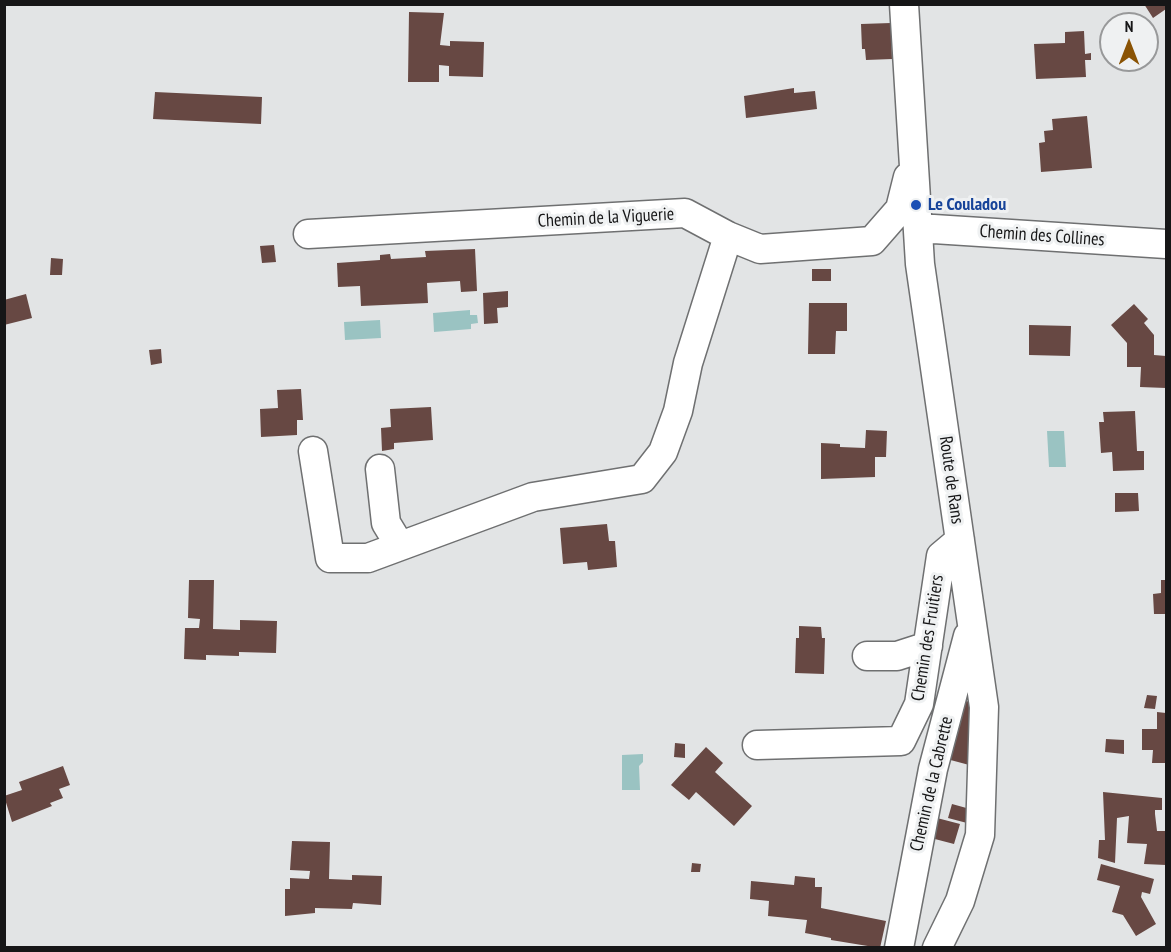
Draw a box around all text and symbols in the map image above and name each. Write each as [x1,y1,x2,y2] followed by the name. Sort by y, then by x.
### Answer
[1099,12,1159,72] north arrow
[1125,16,1133,36] text: N
[928,194,1006,216] place label: Le Couladou
[909,198,923,212] marker: Le Couladou
[537,204,675,232] street label: Chemin de la Viguerie
[979,221,1105,251] street label: Chemin des Collines
[934,435,968,525] street label: Route de Rans
[907,573,949,703] street label: Chemin des Fruitiers
[906,714,958,854] street label: Chemin de la Cabrette

